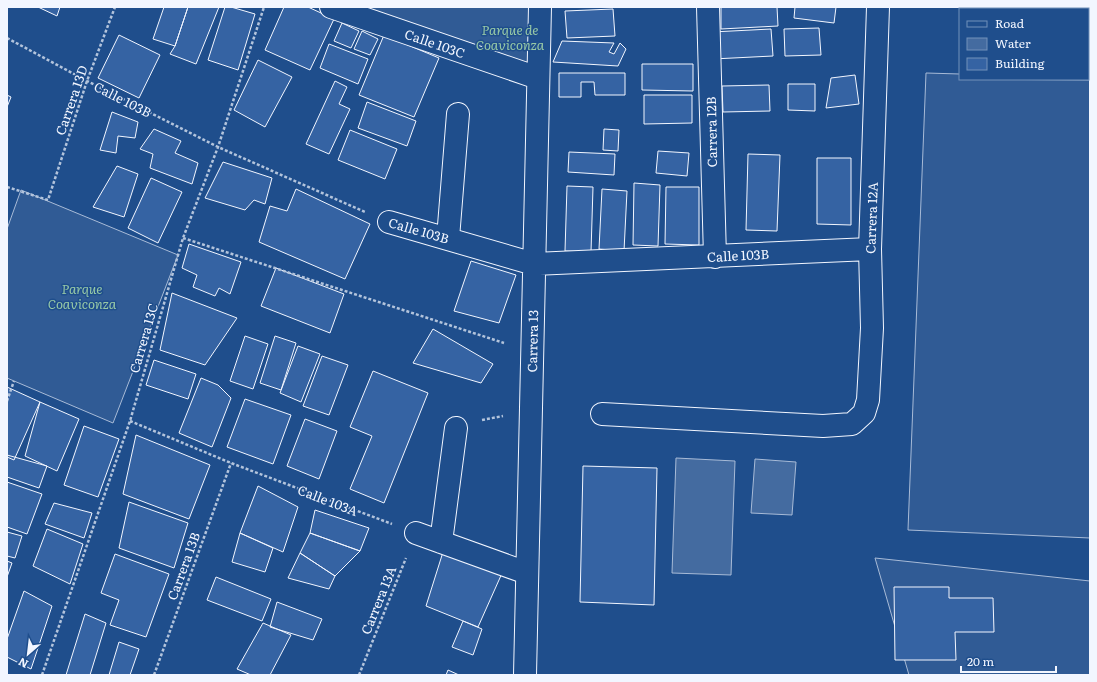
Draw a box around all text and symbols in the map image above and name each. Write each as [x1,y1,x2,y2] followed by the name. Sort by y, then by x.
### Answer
[959,8,1089,80] legend
[995,14,1025,32] text: Road
[476,20,545,54] park label: Parque de Coaviconza
[402,24,468,62] street label: Calle 103C
[995,34,1031,52] text: Water
[995,54,1045,72] text: Building
[50,63,92,137] street label: Carrera 13D
[91,76,155,122] street label: Calle 103B
[701,96,721,168] street label: Carrera 12B
[860,181,882,254] street label: Carrera 12A
[387,212,452,248] street label: Calle 103B
[706,244,770,266] street label: Calle 103B
[48,279,117,313] park label: Parque Coaviconza
[124,301,162,375] street label: Carrera 13C
[522,309,542,373] street label: Carrera 13
[295,480,361,520] street label: Calle 103A
[162,529,204,603] street label: Carrera 13B
[356,563,401,637] street label: Carrera 13A
[8,634,48,674] north arrow
[961,648,1056,674] scale bar
[967,652,994,670] text: 20 m
[15,654,31,673] text: N

